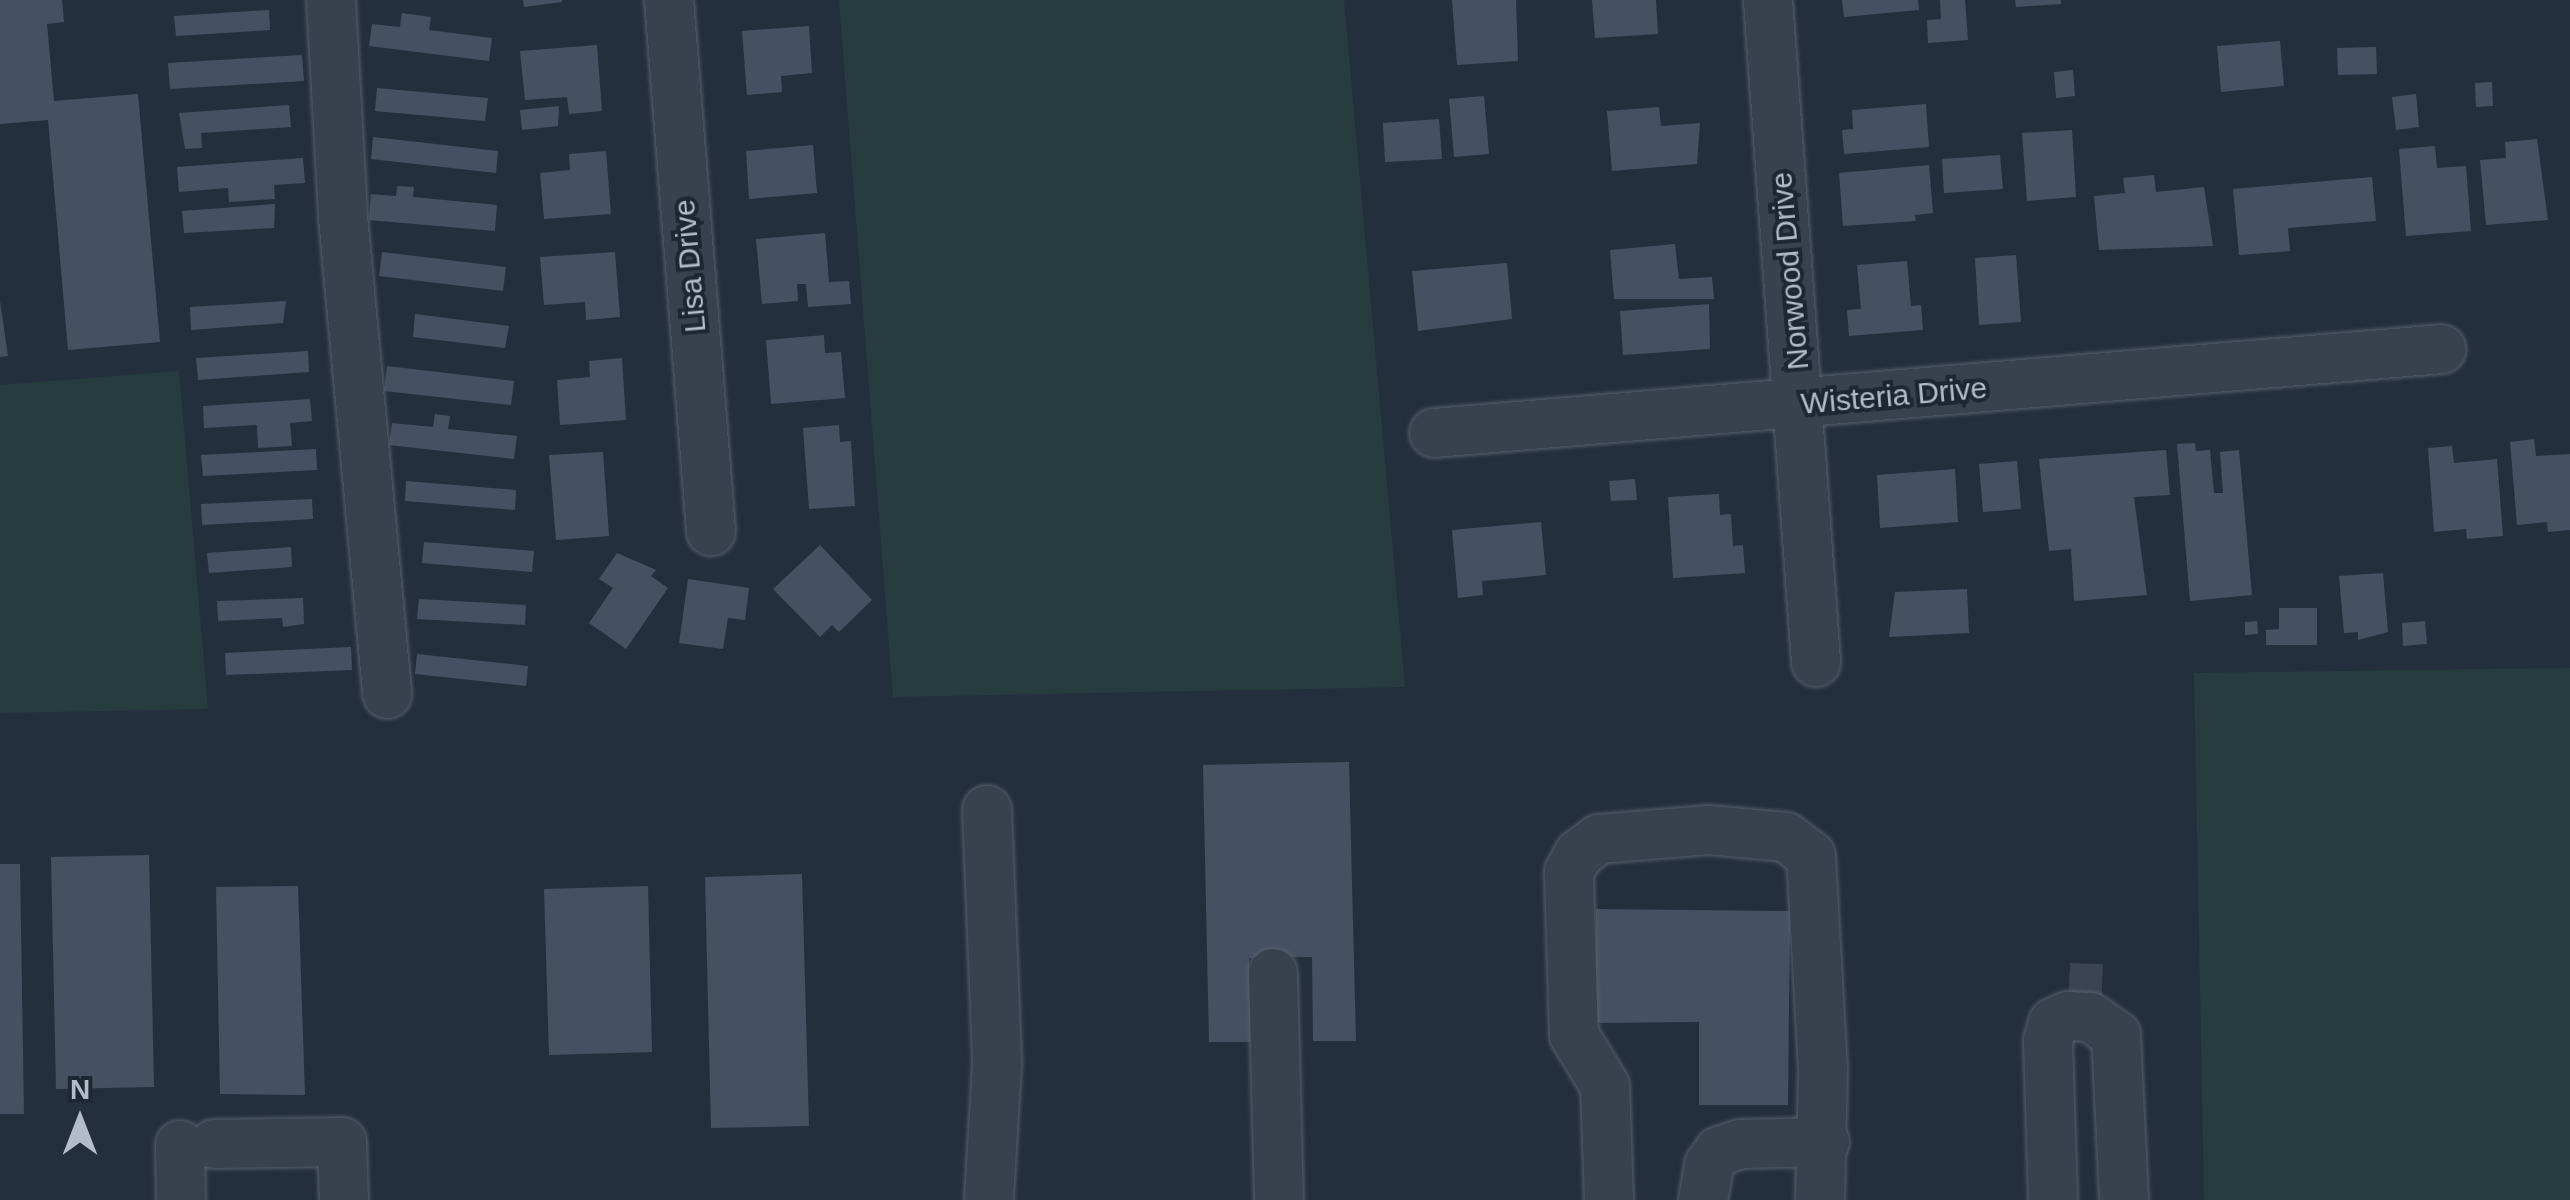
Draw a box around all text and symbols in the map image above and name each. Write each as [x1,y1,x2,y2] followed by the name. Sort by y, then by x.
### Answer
[1763,171,1817,371] street label: Norwood Drive
[666,198,714,334] street label: Lisa Drive
[1799,370,1989,422] street label: Wisteria Drive
[30,1070,130,1170] north arrow
[70,1074,90,1105] text: N

